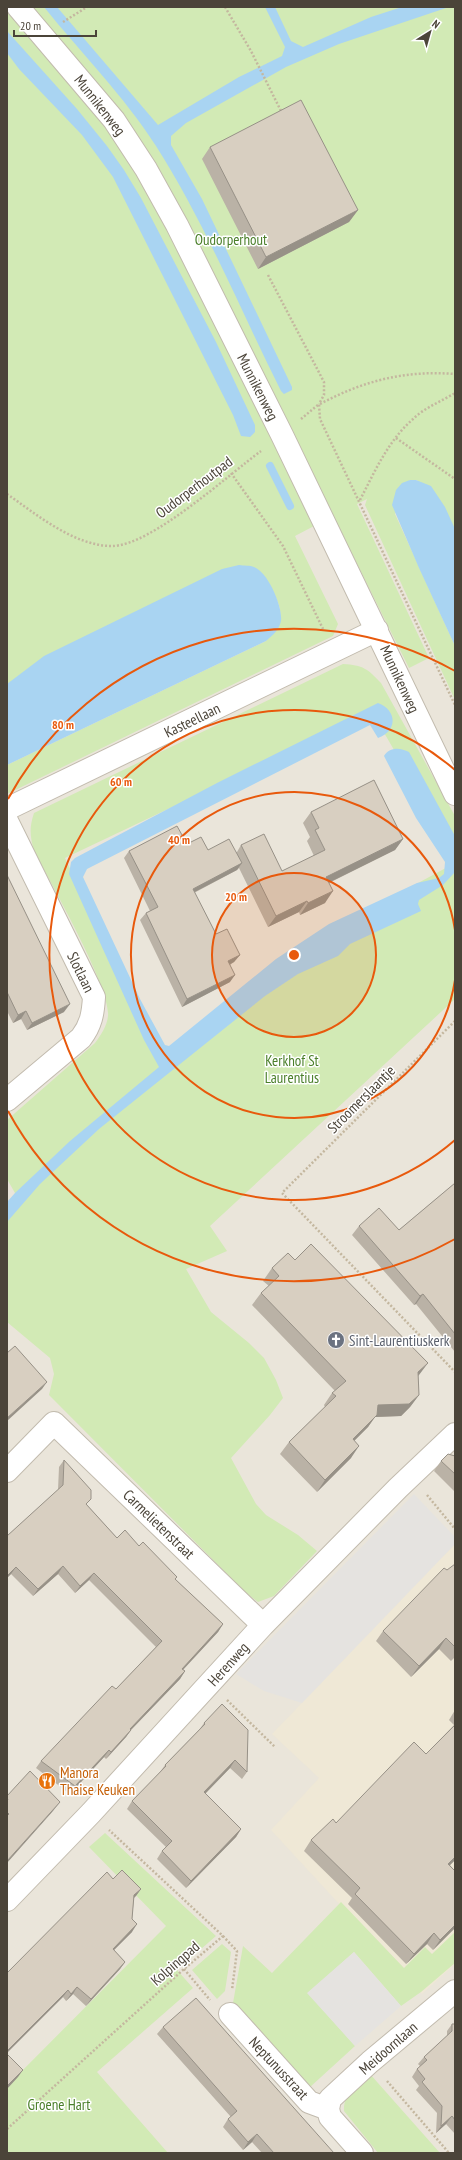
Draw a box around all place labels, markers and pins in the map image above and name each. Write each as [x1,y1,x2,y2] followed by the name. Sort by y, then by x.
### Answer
[287,948,301,962] centre of rings
[326,1330,346,1350] church icon: Sint-Laurentiuskerk
[349,1331,450,1350] place label: Sint-Laurentiuskerk
[60,1763,135,1799] place label: Manora Thaise Keuken
[37,1771,57,1791] restaurant icon: Manora Thaise Keuken

